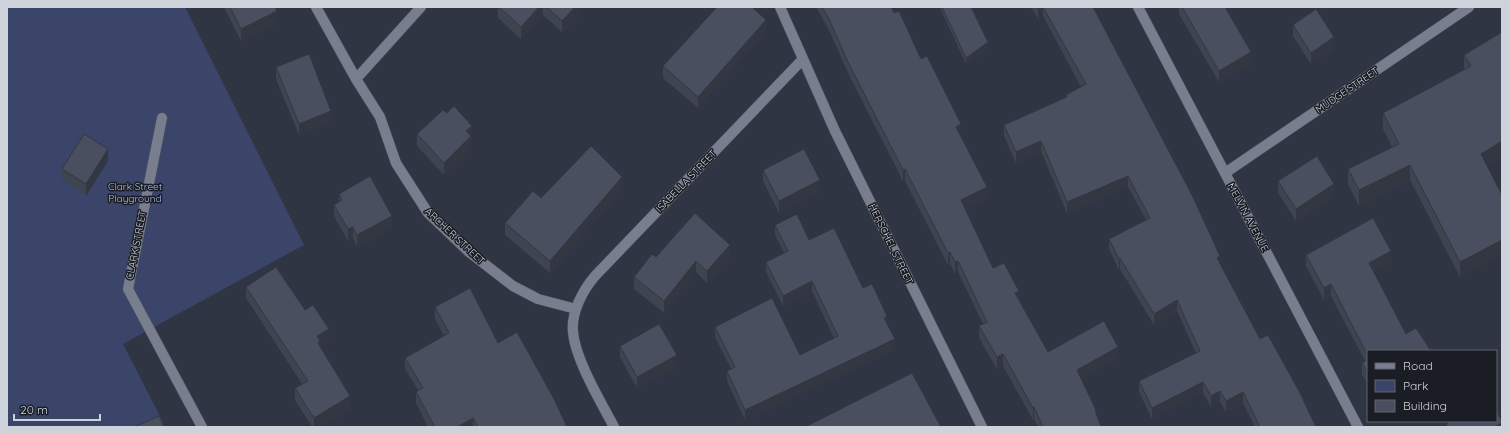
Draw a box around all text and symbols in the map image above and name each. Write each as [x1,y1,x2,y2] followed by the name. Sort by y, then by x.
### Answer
[1313,64,1381,116] street label: MUDGE STREET
[653,147,719,215] street label: ISABELLA STREET
[108,180,163,205] park label: Clark Street Playground
[1224,180,1272,254] street label: MELVIN AVENUE
[866,201,916,287] street label: HERSCHEL STREET
[422,205,488,267] street label: ARCHER STREET
[123,209,149,281] street label: CLARK STREET
[1367,350,1497,422] legend
[1403,358,1433,373] text: Road
[1403,378,1428,393] text: Park
[14,396,100,422] scale bar
[1403,398,1447,413] text: Building
[20,402,48,417] text: 20 m

